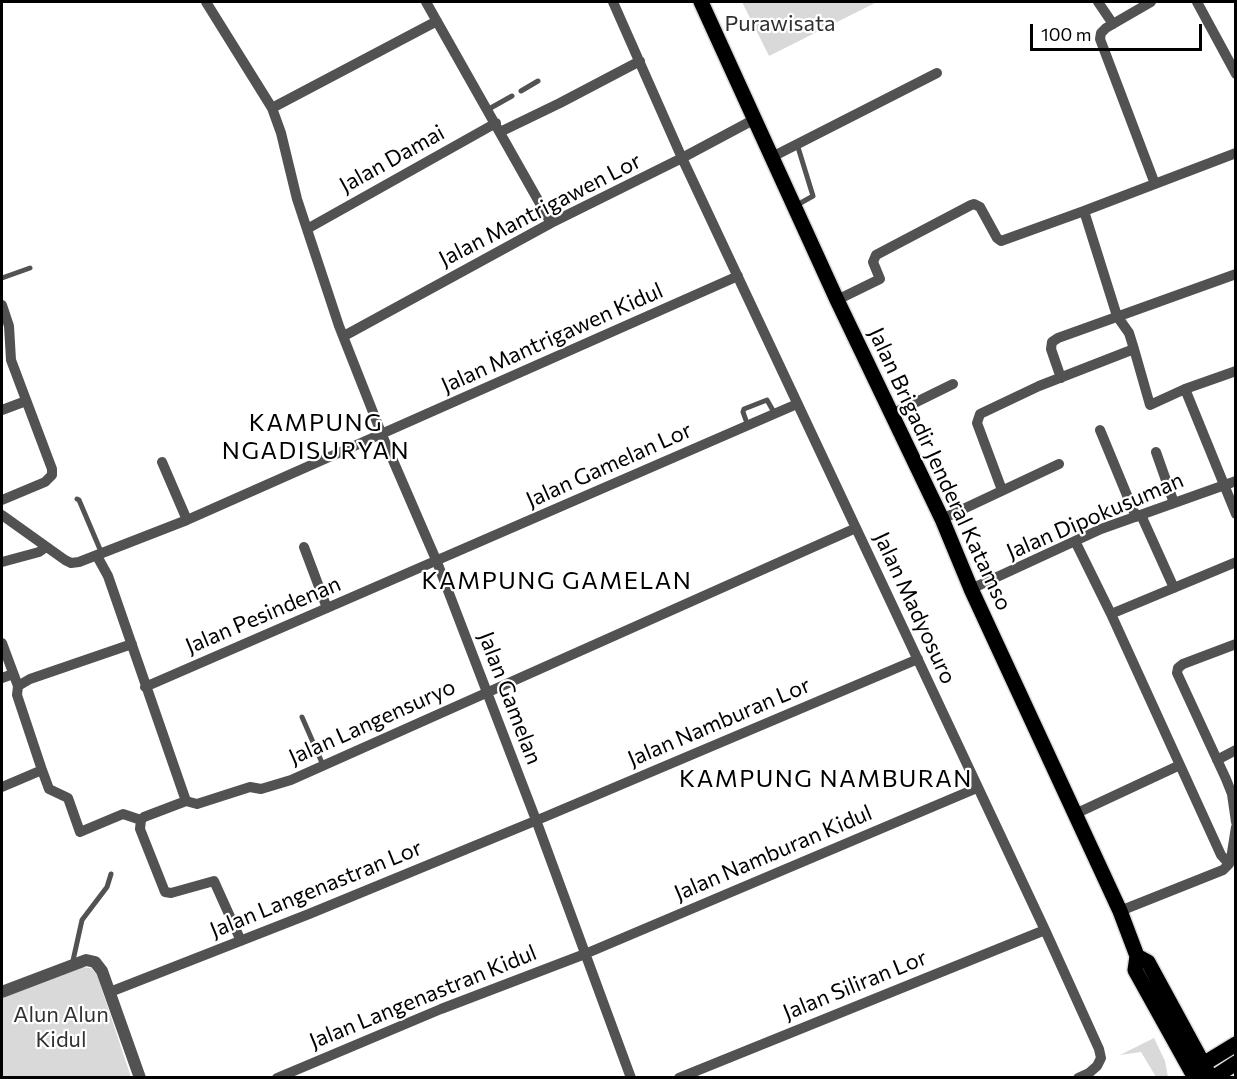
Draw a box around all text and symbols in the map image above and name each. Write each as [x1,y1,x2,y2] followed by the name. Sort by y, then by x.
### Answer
[724,11,836,37] park label: Purawisata
[1033,12,1206,50] scale bar
[1041,23,1091,45] text: 100 m
[335,119,449,199] street label: Jalan Damai
[434,148,646,272] street label: Jalan Mantrigawen Lor
[437,277,667,399] street label: Jalan Mantrigawen Kidul
[863,323,1017,615] street label: Jalan Brigadir Jenderal Katamso
[222,409,410,465] district label: KAMPUNG NGADISURYAN
[522,417,696,513] street label: Jalan Gamelan Lor
[1003,467,1187,565] street label: Jalan Dipokusuman
[868,528,962,688] street label: Jalan Madyosuro
[422,567,692,595] district label: KAMPUNG GAMELAN
[181,570,345,660] street label: Jalan Pesindenan
[473,628,547,768] street label: Jalan Gamelan
[624,672,814,772] street label: Jalan Namburan Lor
[285,673,459,771] street label: Jalan Langensuryo
[679,765,973,793] district label: KAMPUNG NAMBURAN
[670,799,876,907] street label: Jalan Namburan Kidul
[206,834,426,944] street label: Jalan Langenastran Lor
[305,939,541,1055] street label: Jalan Langenastran Kidul
[779,944,931,1026] street label: Jalan Siliran Lor
[13,1002,109,1054] park label: Alun Alun Kidul

